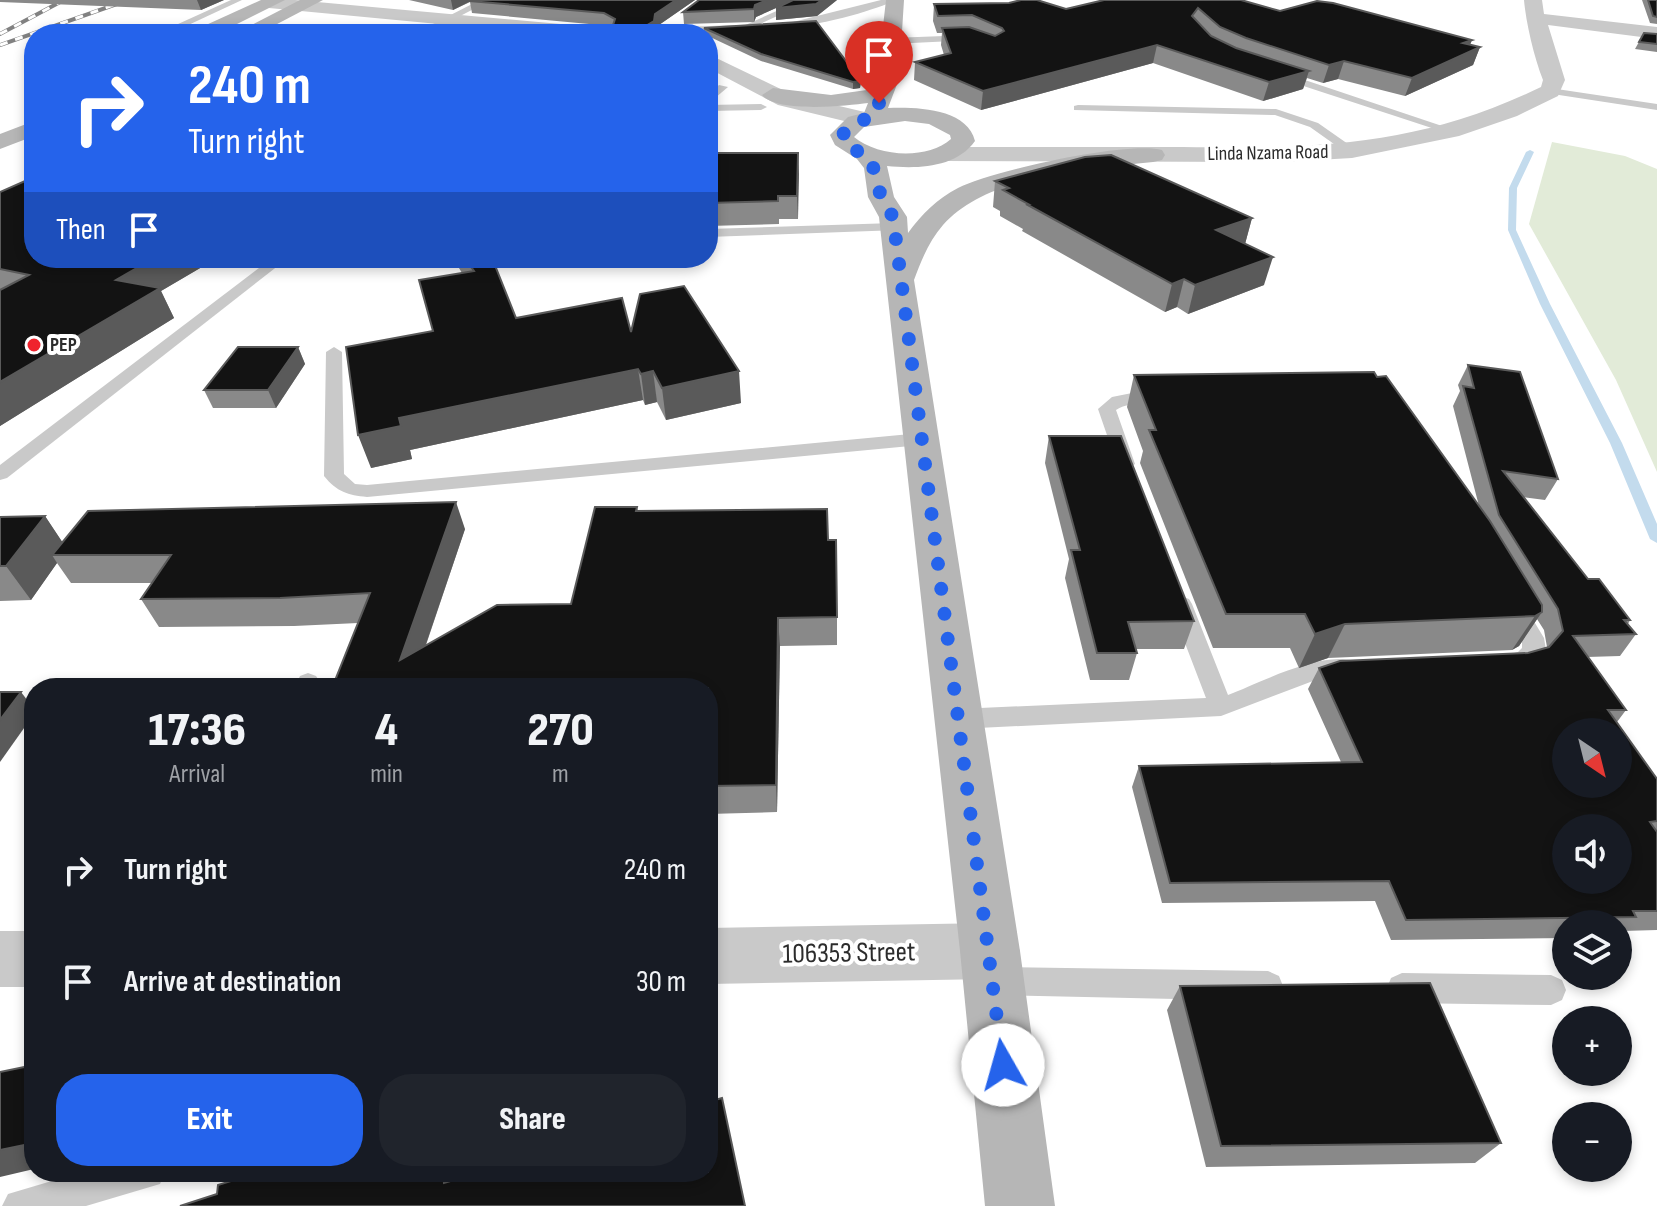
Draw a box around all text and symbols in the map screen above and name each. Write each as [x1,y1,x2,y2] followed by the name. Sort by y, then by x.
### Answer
[845,21,913,103] pin
[857,33,901,77] icon: arrive
[188,53,311,120] text: 240 m
[56,56,160,160] icon: right
[188,121,305,164] text: Turn right
[1207,140,1329,166] street label: Linda Nzama Road
[122,208,166,252] icon: arrive
[56,212,106,248] text: Then
[50,333,77,357] place label: PEP
[25,336,43,354] marker: PEP
[148,702,246,759] text: 17:36
[375,702,398,759] text: 4
[527,702,594,759] text: 270
[1552,718,1632,798] north arrow
[1552,718,1632,1182] map controls
[169,759,225,790] text: Arrival
[370,759,403,790] text: min
[552,759,569,790] text: m
[1552,814,1632,894] button: sound
[56,848,100,892] icon: right
[124,852,227,888] text: Turn right
[624,852,686,888] text: 240 m
[1552,910,1632,990] button: layers
[782,935,916,971] street label: 106353 Street
[56,960,100,1004] icon: arrive
[124,964,341,1000] text: Arrive at destination
[636,964,686,1000] text: 30 m
[1552,1006,1632,1086] button: +
[961,1023,1045,1107] position arrow
[56,1074,363,1166] button: Exit
[379,1074,686,1166] button: Share
[1552,1102,1632,1182] button: −

